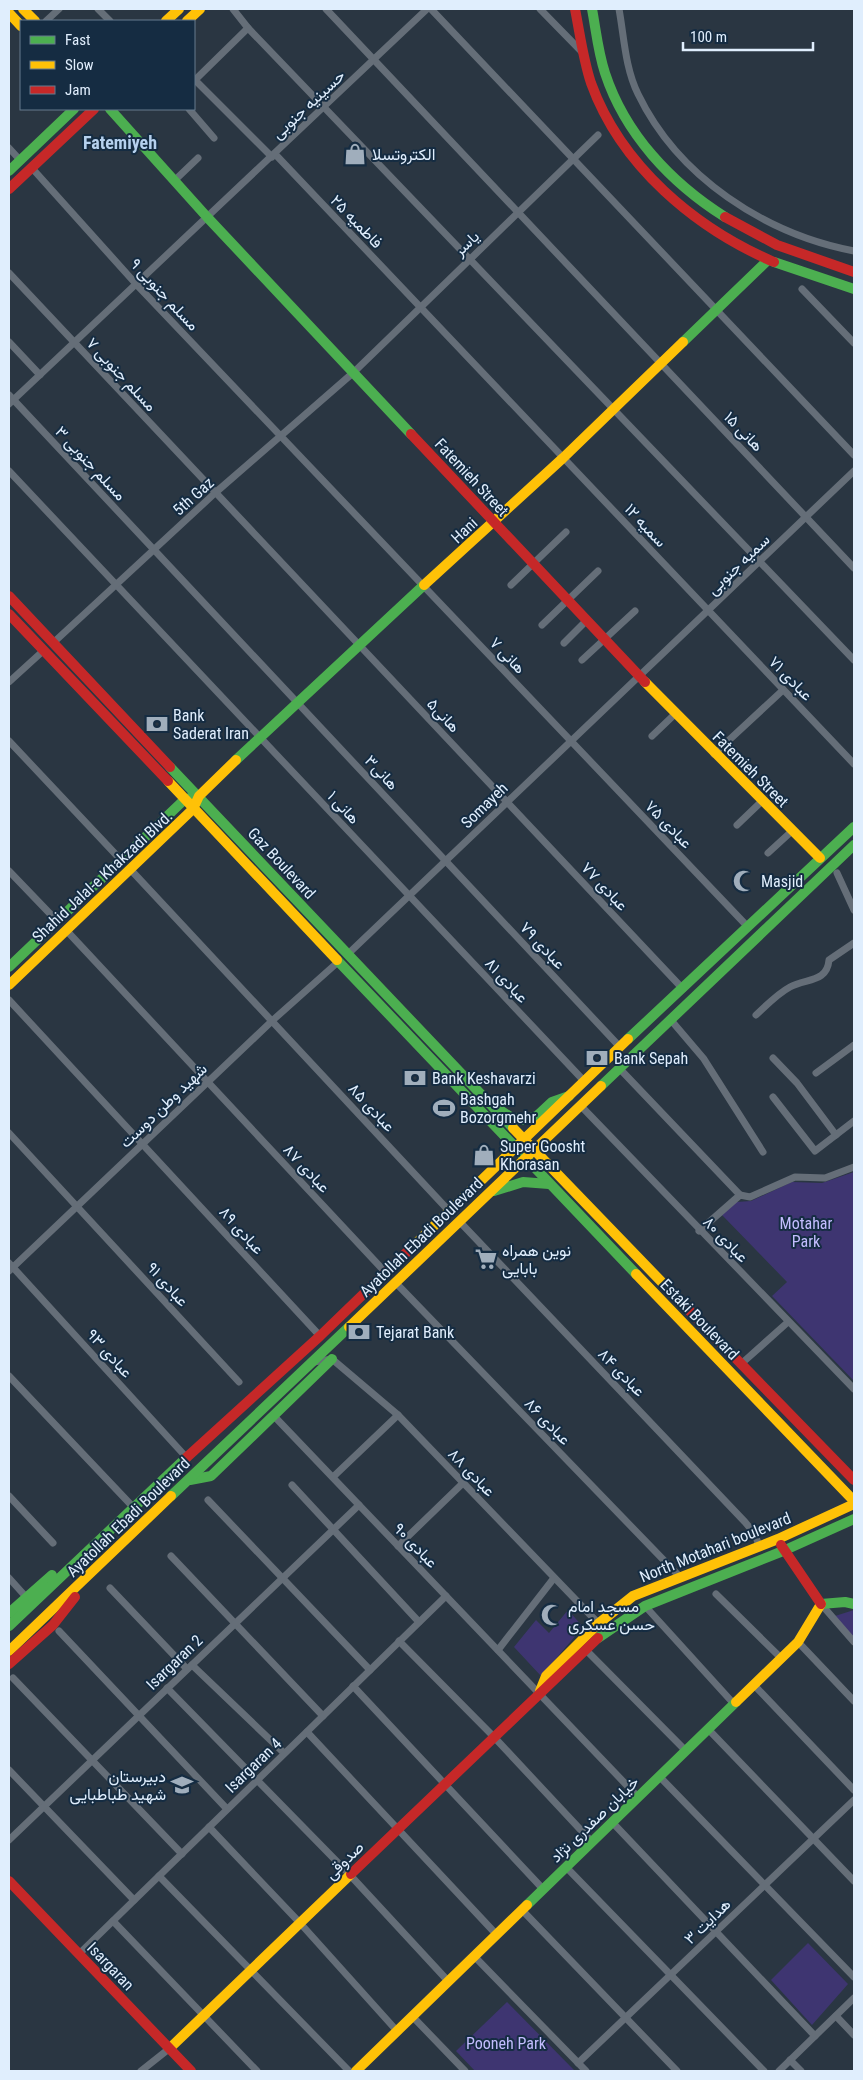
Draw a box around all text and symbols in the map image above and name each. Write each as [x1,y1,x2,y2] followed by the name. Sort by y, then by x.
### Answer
[20,20,195,110] legend
[683,20,813,52] scale bar
[690,28,727,46] text: 100 m
[65,31,90,49] text: Fast
[65,56,94,74] text: Slow
[268,66,350,144] street label: حسینیه جنوبی
[65,81,91,99] text: Jam
[83,132,157,153] district label: Fatemiyeh
[342,141,368,167] shop icon: الکتروتسلا
[372,145,435,165] place label: الکتروتسلا
[327,191,387,252] street label: فاطمیه ۲۵
[449,227,484,261] street label: یاسر
[126,254,203,335] street label: مسلم جنوبی ۹
[82,334,161,416] street label: مسلم جنوبی ۷
[719,407,767,456] street label: هانی ۱۵
[51,422,130,505] street label: مسلم جنوبی ۳
[431,435,513,520] street label: Fatemieh Street
[169,473,218,520] street label: 5th Gaz
[621,500,671,551] street label: سمیه ۱۲
[447,514,481,547] street label: Hani
[703,530,774,599] street label: سمیه جنوبی
[485,633,530,678] street label: هانی ۷
[764,652,816,705] street label: عبادی ۷۱
[422,694,464,737] street label: هانی۵
[173,706,249,743] place label: Bank Saderat Iran
[144,711,170,737] bank icon: Bank Saderat Iran
[709,727,793,811] street label: Fatemieh Street
[360,751,402,794] street label: هانی۳
[457,778,512,832] street label: Somayeh
[323,787,364,829] street label: هانی ۱
[640,796,696,853] street label: عبادی ۷۵
[28,806,176,946] street label: Shahid Jalal-e Khakzadi Blvd.
[244,824,319,903] street label: Gaz Boulevard
[577,858,632,915] street label: عبادی ۷۷
[731,868,757,894] mosque icon: Masjid
[761,872,803,891] place label: Masjid
[515,918,569,974] street label: عبادی ۷۹
[480,954,532,1008] street label: عبادی ۸۱
[584,1045,610,1071] bank icon: Bank Sepah
[614,1049,688,1068] place label: Bank Sepah
[116,1059,211,1152] street label: شهید وطن دوست
[402,1065,428,1091] bank icon: Bank Keshavarzi
[432,1069,536,1088] place label: Bank Keshavarzi
[344,1079,399,1136] street label: عبادی ۸۵
[460,1090,536,1127] place label: Bashgah Bozorgmehr
[431,1095,457,1121] sports icon: Bashgah Bozorgmehr
[500,1137,586,1174] place label: Super Goosht Khorasan
[279,1140,334,1197] street label: عبادی ۸۷
[471,1142,497,1168] shop icon: Super Goosht Khorasan
[356,1174,487,1301] street label: Ayatollah Ebadi Boulevard
[214,1202,268,1259] street label: عبادی ۸۹
[698,1212,752,1267] street label: عبادی ۸۰
[780,1214,833,1251] park label: Motahar Park
[502,1241,571,1279] place label: نوین همراه بابایی
[473,1246,499,1272] supermarket icon: نوین همراه بابایی
[142,1258,192,1311] street label: عبادی ۹۱
[656,1275,743,1364] street label: Estaki Boulevard
[346,1319,372,1345] bank icon: Tejarat Bank
[376,1323,455,1342] place label: Tejarat Bank
[82,1325,136,1382] street label: عبادی ۹۳
[594,1344,649,1401] street label: عبادی ۸۴
[520,1394,575,1449] street label: عبادی ۸۶
[443,1444,499,1501] street label: عبادی ۸۸
[63,1454,194,1581] street label: Ayatollah Ebadi Boulevard
[637,1508,794,1586] street label: North Motahari boulevard
[389,1519,442,1572] street label: عبادی ۹۰
[568,1597,655,1635] place label: مسجد امام حسن عسکری
[539,1602,565,1628] mosque icon: مسجد امام حسن عسکری
[142,1631,206,1694] street label: Isargaran 2
[221,1734,285,1797] street label: Isargaran 4
[70,1767,166,1805] place label: دبیرستان شهید طباطبایی
[169,1772,195,1798] school or university icon: دبیرستان شهید طباطبایی
[546,1772,644,1867] street label: خیابان صفدری نژاد
[321,1837,368,1884] street label: صدوقی
[680,1895,735,1948] street label: هدایت ۳
[83,1938,138,1994] street label: Isargaran
[466,2034,547,2053] park label: Pooneh Park

